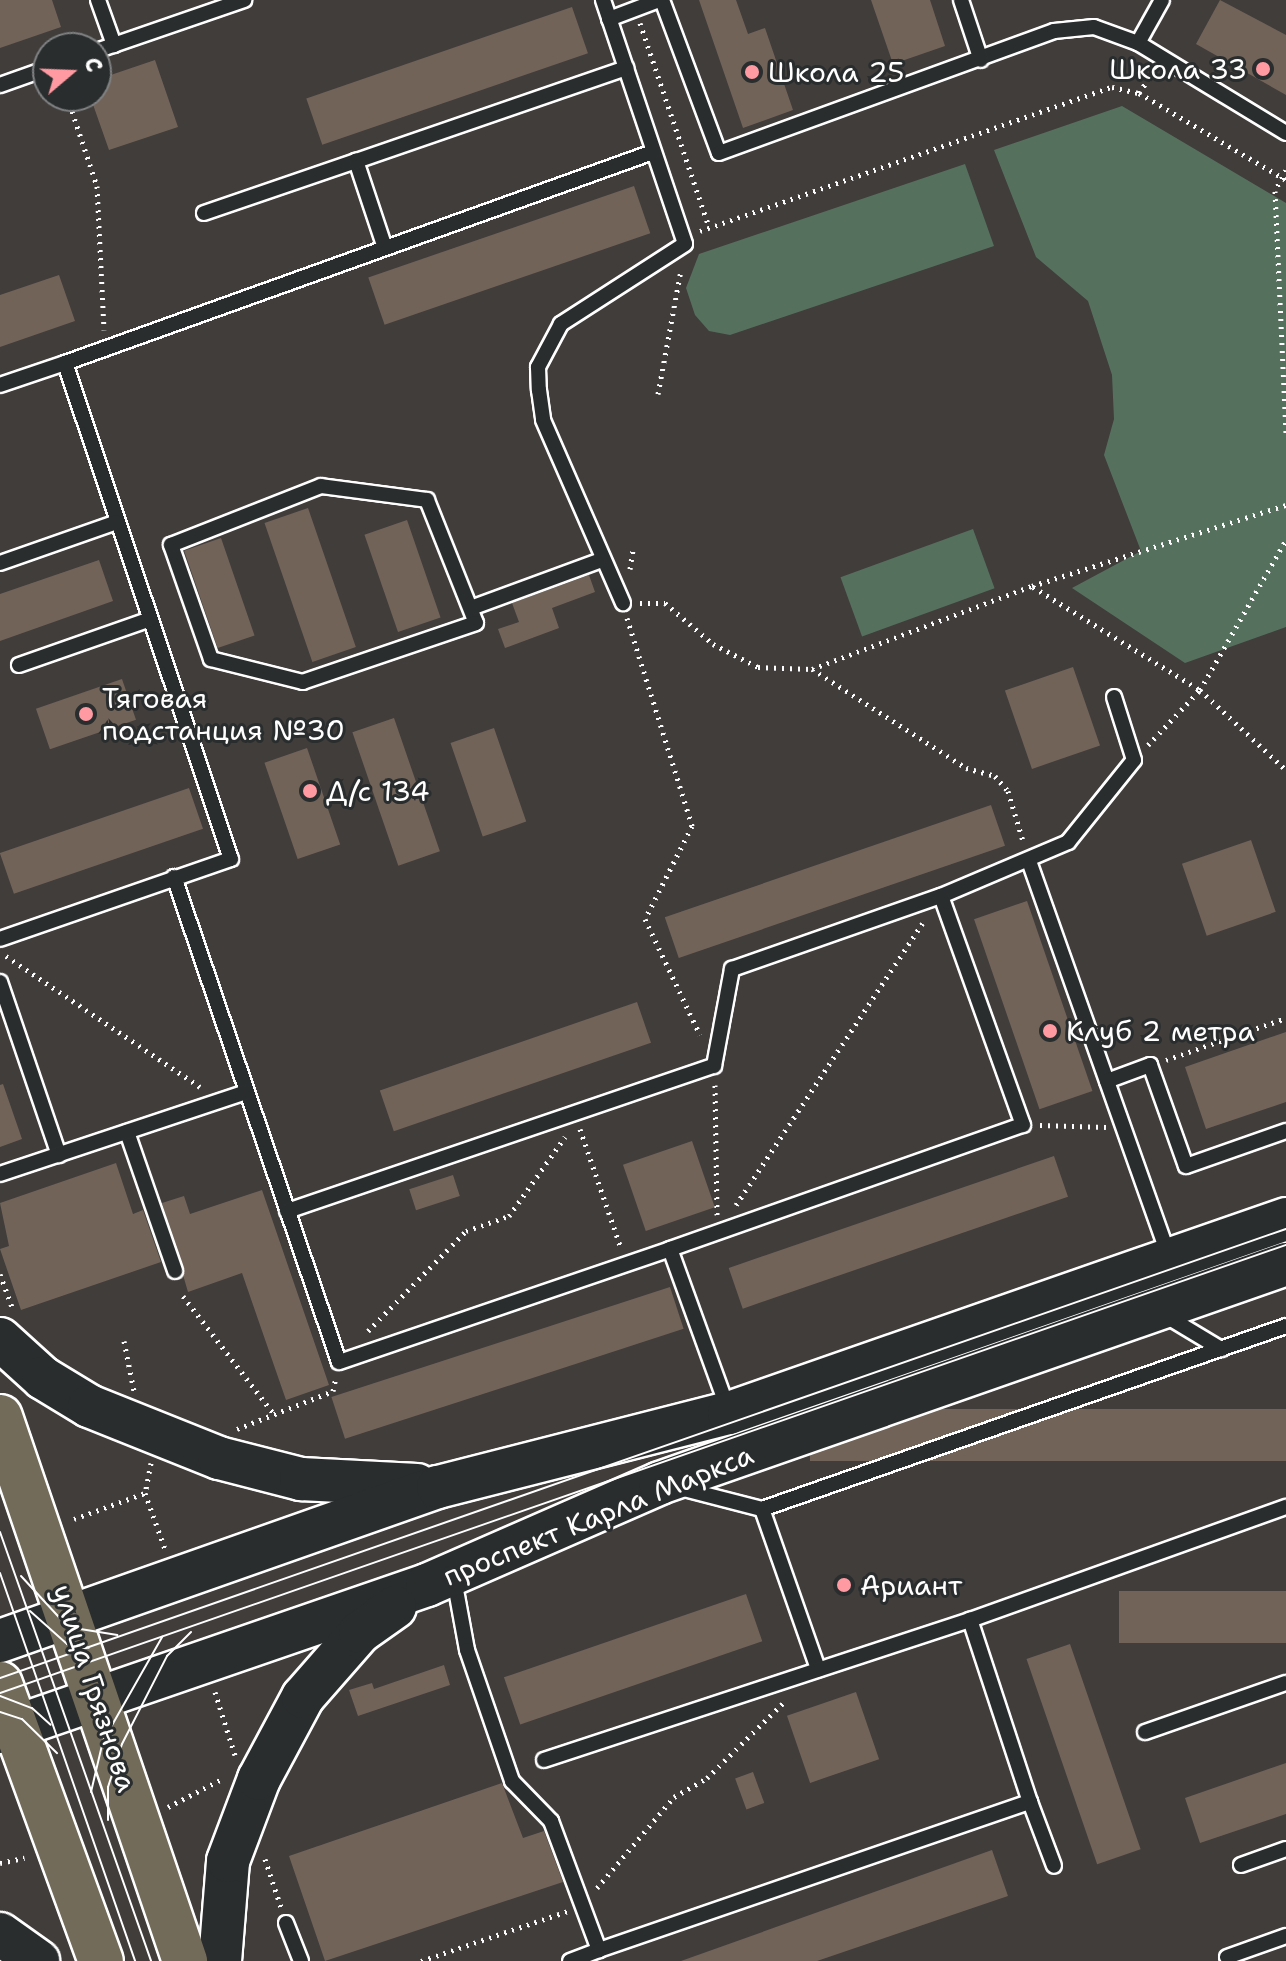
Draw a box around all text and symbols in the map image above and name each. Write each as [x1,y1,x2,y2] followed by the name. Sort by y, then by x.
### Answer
[32,32,112,112] north arrow
[1109,52,1247,86] place label: Школа 33
[77,54,109,76] text: С
[768,55,904,89] place label: Школа 25
[1254,60,1272,78] marker: Школа 33
[743,63,761,81] marker: Школа 25
[102,681,345,747] place label: Тяговая подстанция №30
[77,705,95,723] marker: Тяговая подстанция №30
[326,774,430,808] place label: Д/с 134
[301,782,319,800] marker: Д/с 134
[1066,1014,1255,1048] place label: Клуб 2 метра
[1041,1022,1059,1040] marker: Клуб 2 метра
[438,1437,758,1593] street label: проспект Карла Маркса
[860,1568,962,1602] place label: Ариант
[835,1576,853,1594] marker: Ариант
[46,1580,144,1796] street label: улица Грязнова

